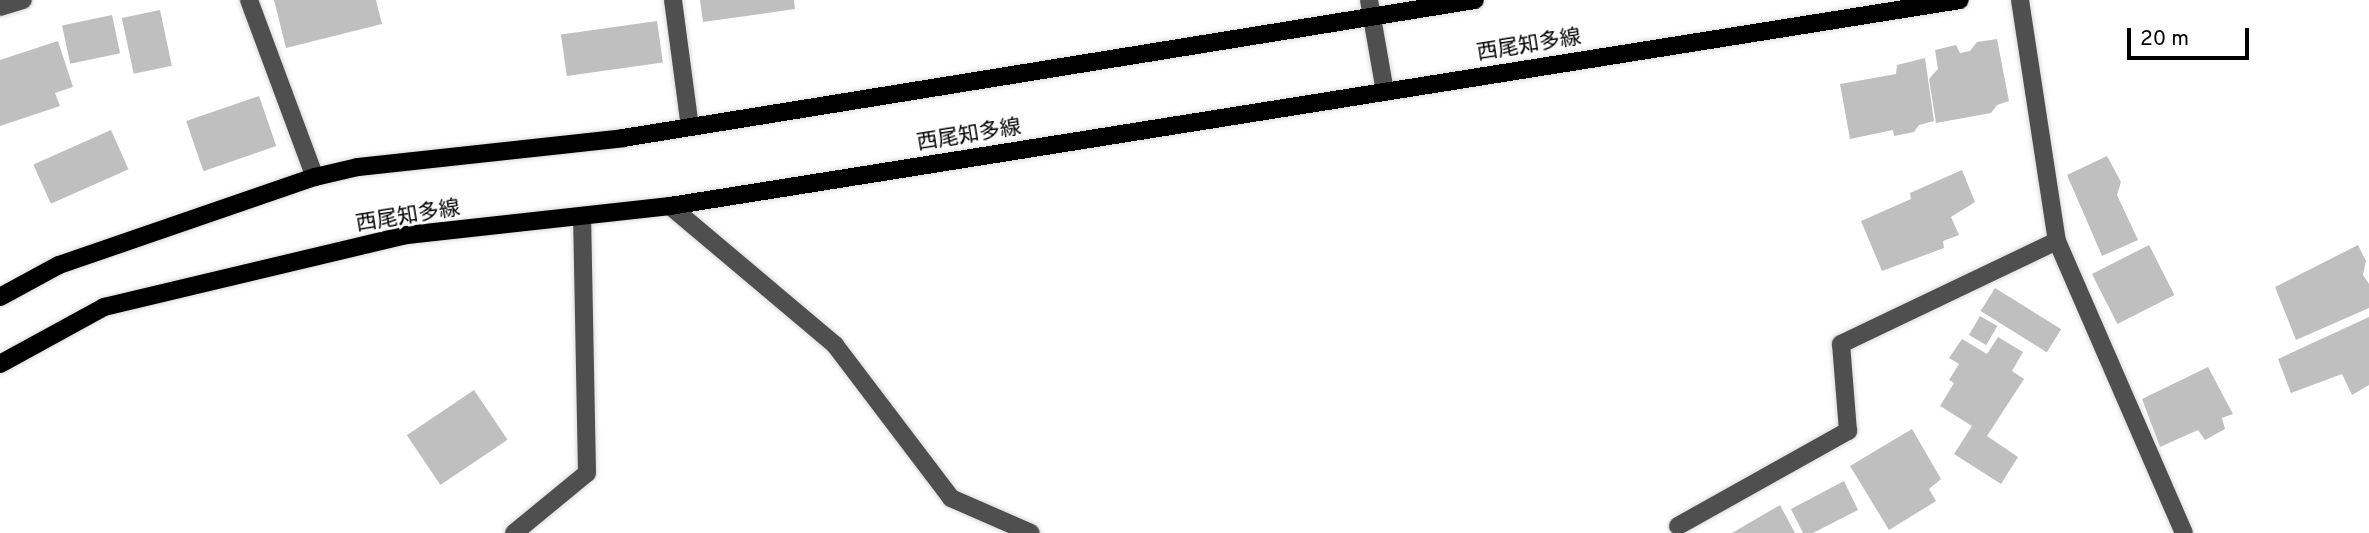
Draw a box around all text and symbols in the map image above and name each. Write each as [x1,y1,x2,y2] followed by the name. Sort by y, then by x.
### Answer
[2131,14,2254,58] scale bar
[1475,25,1583,67] street label: 西尾知多線
[2140,26,2189,53] text: 20 m
[915,115,1023,157] street label: 西尾知多線
[354,196,462,238] street label: 西尾知多線

